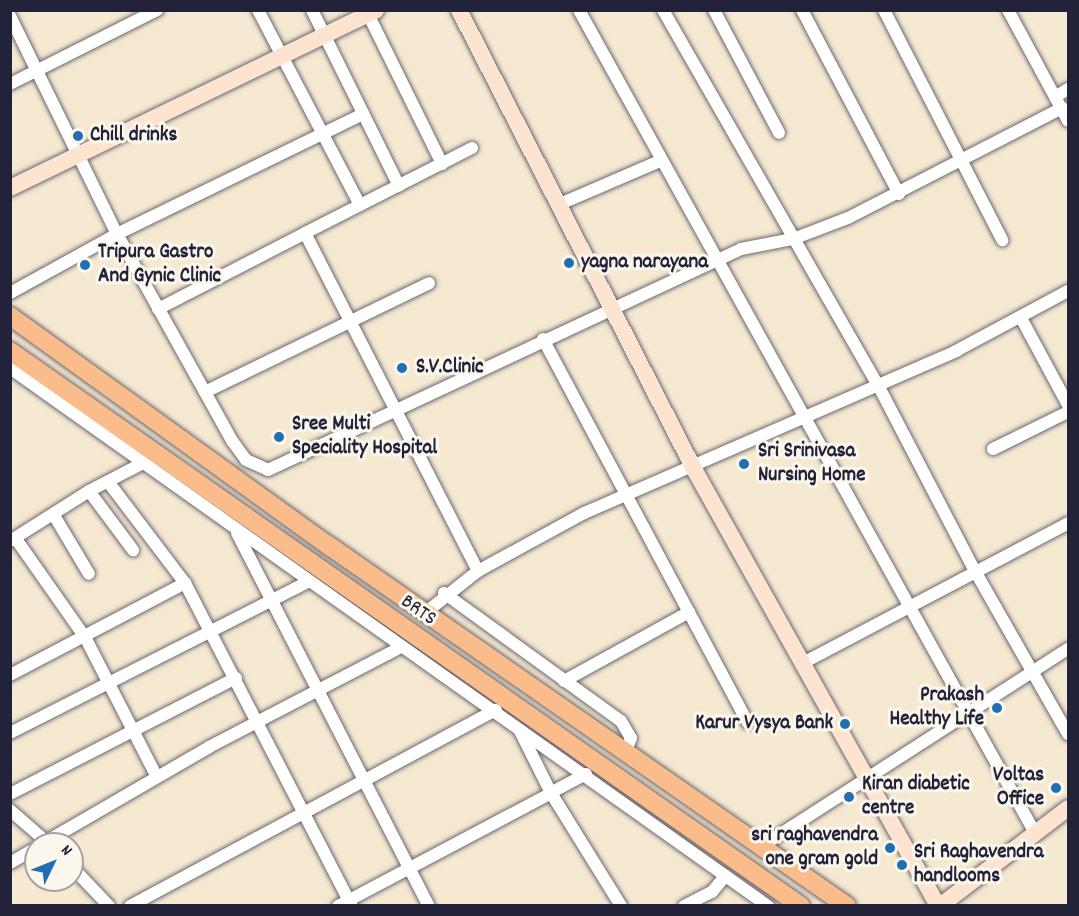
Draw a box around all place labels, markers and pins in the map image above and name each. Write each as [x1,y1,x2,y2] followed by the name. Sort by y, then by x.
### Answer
[90,123,177,149] place label: Chill drinks
[71,129,85,143] marker: Chill drinks
[98,240,221,290] place label: Tripura Gastro And Gynic Clinic
[581,250,708,276] place label: yagna narayana
[76,256,94,274] marker: Tripura Gastro And Gynic Clinic
[562,256,576,270] marker: yagna narayana
[416,355,484,381] place label: S.V.Clinic
[393,359,411,377] marker: S.V.Clinic
[292,412,437,462] place label: Sree Multi Speciality Hospital
[270,428,288,446] marker: Sree Multi Speciality Hospital
[758,439,865,489] place label: Sri Srinivasa Nursing Home
[735,455,753,473] marker: Sri Srinivasa Nursing Home
[889,683,984,733] place label: Prakash Healthy Life
[988,699,1006,717] marker: Prakash Healthy Life
[695,711,833,737] place label: Karur Vysya Bank
[838,717,852,731] marker: Karur Vysya Bank
[993,763,1044,813] place label: Voltas Office
[862,772,970,822] place label: Kiran diabetic centre
[1049,781,1063,795] marker: Voltas Office
[840,788,858,806] marker: Kiran diabetic centre
[751,823,878,873] place label: sri raghavendra one gram gold
[914,840,1044,890] place label: Sri Raghavendra handlooms
[883,841,897,855] marker: sri raghavendra one gram gold
[895,858,909,872] marker: Sri Raghavendra handlooms

